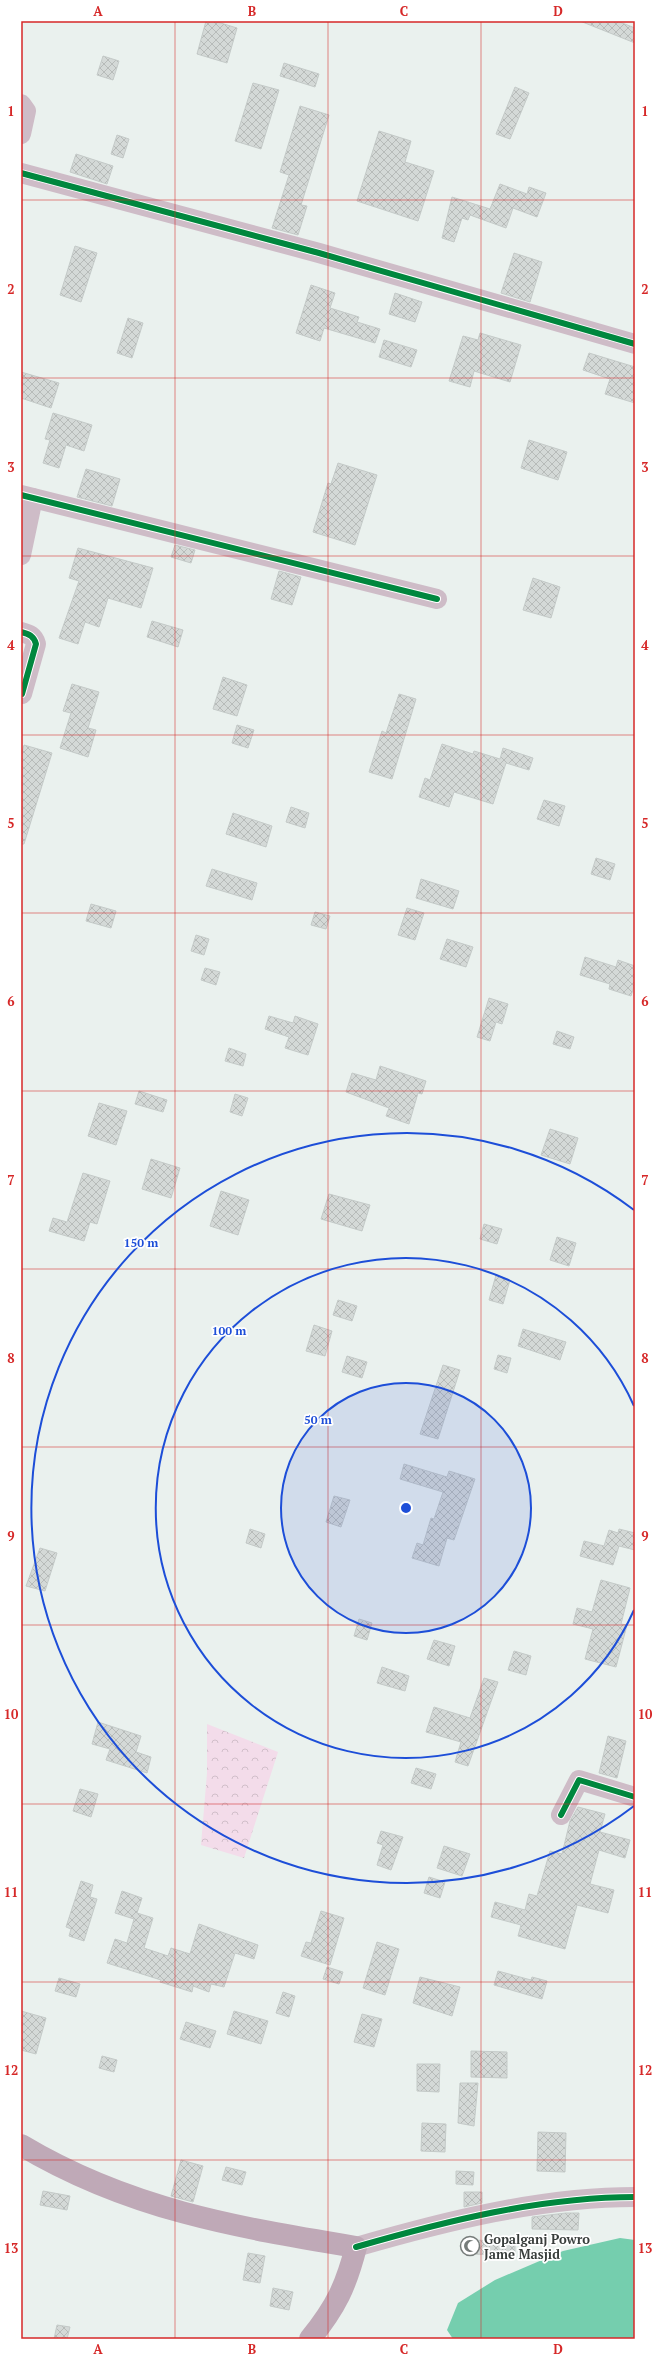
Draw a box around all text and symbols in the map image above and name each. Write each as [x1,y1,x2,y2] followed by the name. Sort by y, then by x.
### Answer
[93,2,103,20] text: A
[248,2,256,20] text: B
[400,2,408,20] text: C
[553,2,563,20] text: D
[7,102,15,120] text: 1
[641,102,649,120] text: 1
[7,280,15,298] text: 2
[641,280,649,298] text: 2
[7,458,15,476] text: 3
[641,458,649,476] text: 3
[7,636,15,654] text: 4
[641,636,649,654] text: 4
[7,814,15,832] text: 5
[641,814,649,832] text: 5
[7,992,15,1010] text: 6
[641,992,649,1010] text: 6
[7,1171,15,1189] text: 7
[641,1171,649,1189] text: 7
[124,1235,158,1250] text: 150 m
[212,1323,246,1338] text: 100 m
[7,1349,15,1367] text: 8
[641,1349,649,1367] text: 8
[304,1412,332,1427] text: 50 m
[399,1501,413,1515] centre of rings
[7,1527,15,1545] text: 9
[641,1527,649,1545] text: 9
[4,1705,19,1723] text: 10
[638,1705,653,1723] text: 10
[4,1883,18,1901] text: 11
[638,1883,652,1901] text: 11
[4,2061,18,2079] text: 12
[638,2061,652,2079] text: 12
[484,2230,590,2263] place label: Gopalganj Powro Jame Masjid
[459,2235,481,2257] mosque icon: Gopalganj Powro Jame Masjid
[4,2239,18,2257] text: 13
[638,2239,652,2257] text: 13
[93,2340,103,2358] text: A
[248,2340,256,2358] text: B
[400,2340,408,2358] text: C
[553,2340,563,2358] text: D

